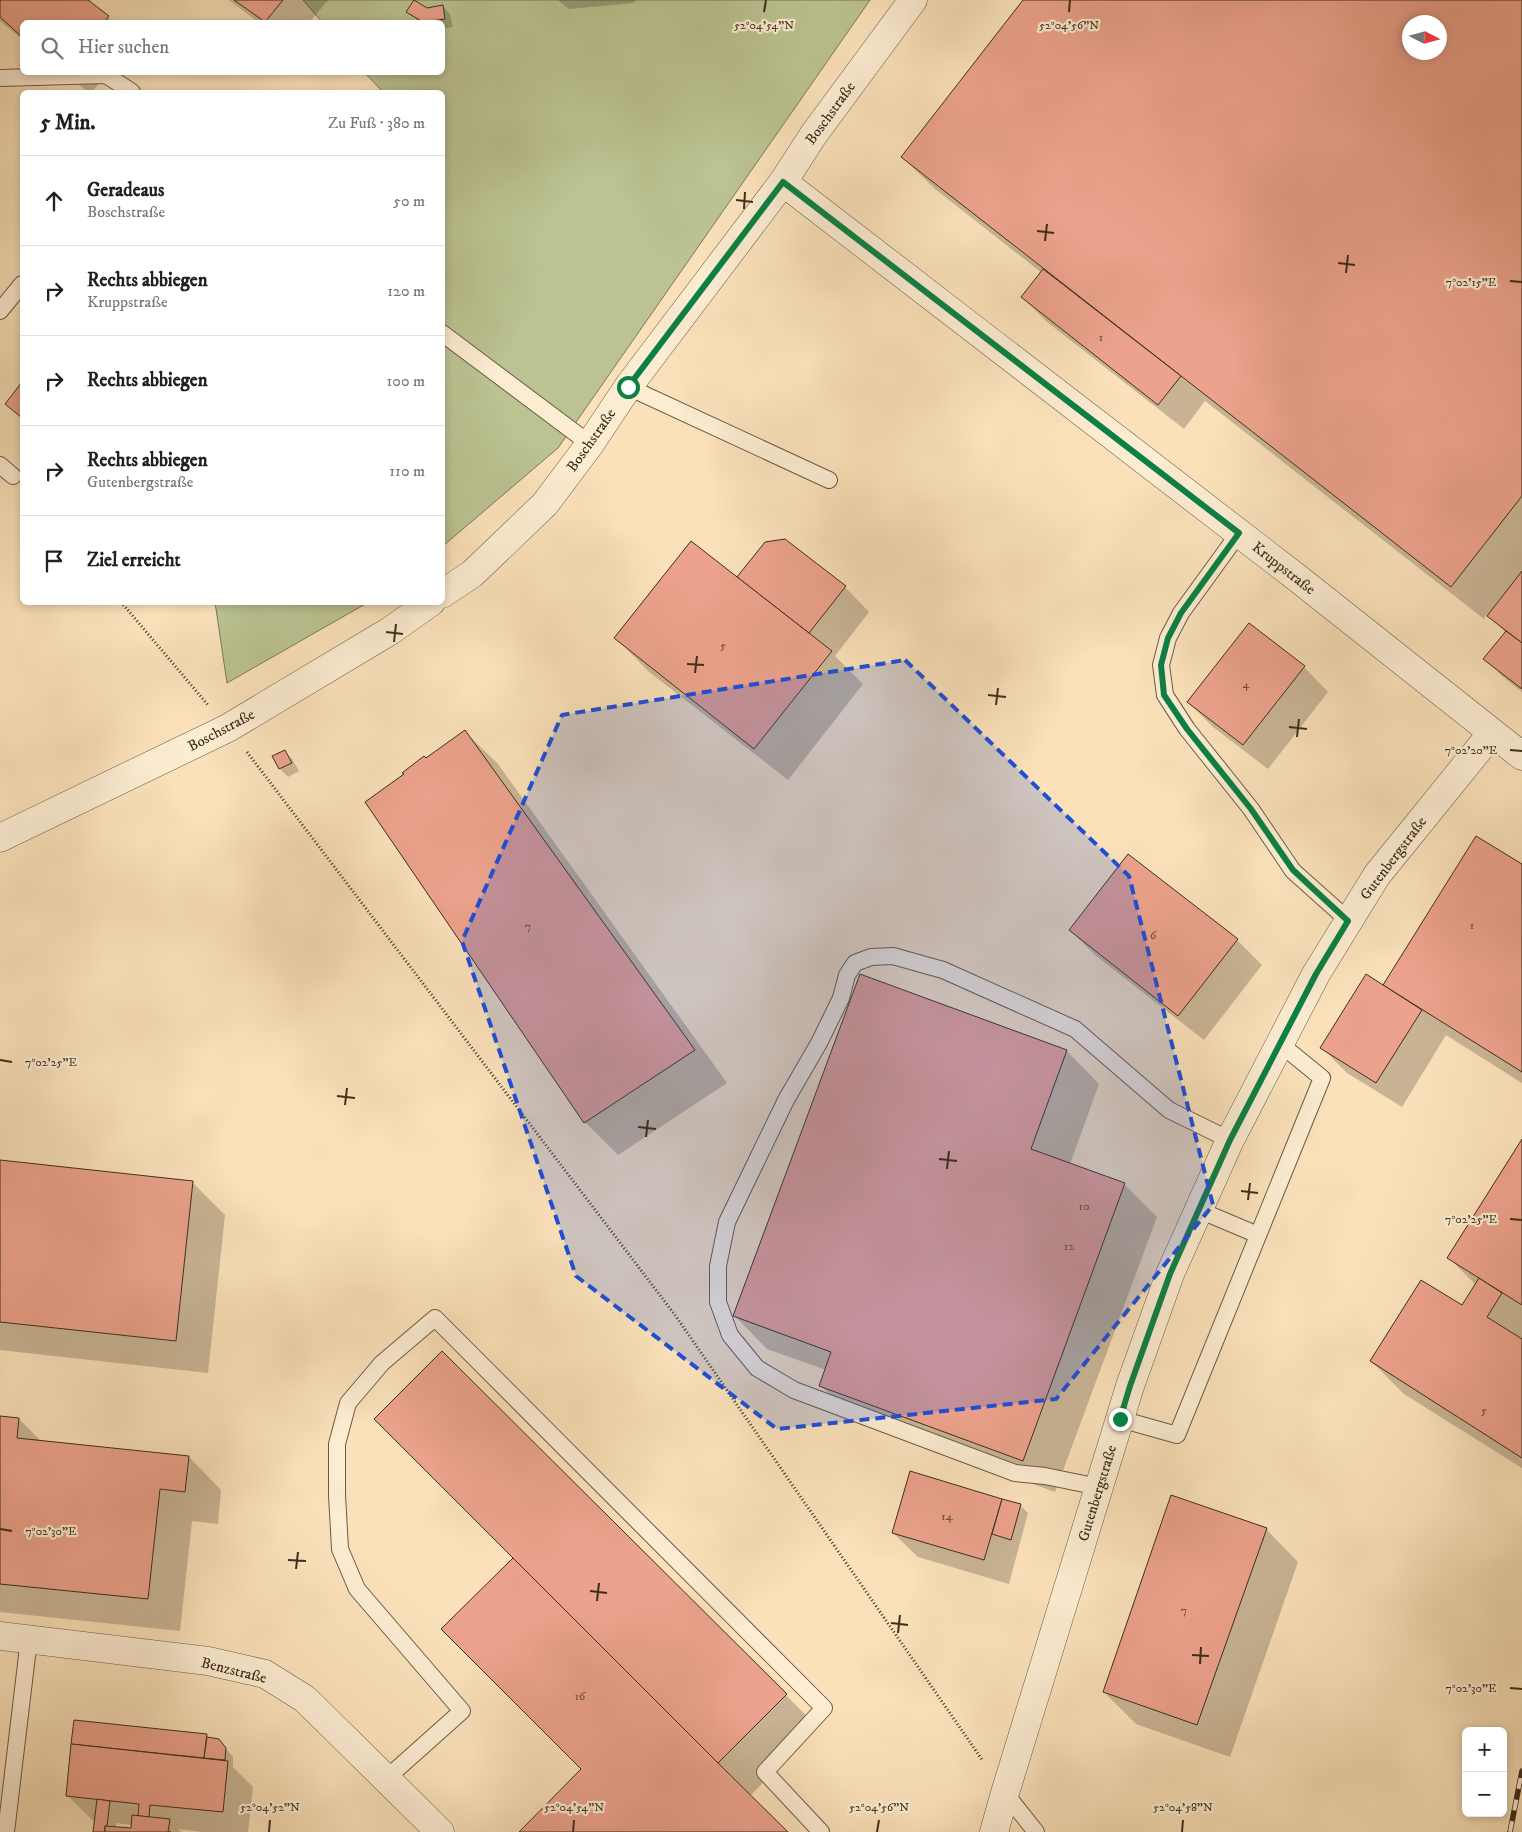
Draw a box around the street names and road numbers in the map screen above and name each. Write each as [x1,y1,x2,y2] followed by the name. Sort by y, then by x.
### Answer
[801,78,860,148] street label: Boschstraße
[563,405,620,476] street label: Boschstraße
[1248,538,1319,599] street label: Kruppstraße
[184,705,258,756] street label: Boschstraße
[1356,813,1431,904] street label: Gutenbergstraße
[1074,1443,1121,1544] street label: Gutenbergstraße
[199,1653,269,1688] street label: Benzstraße

